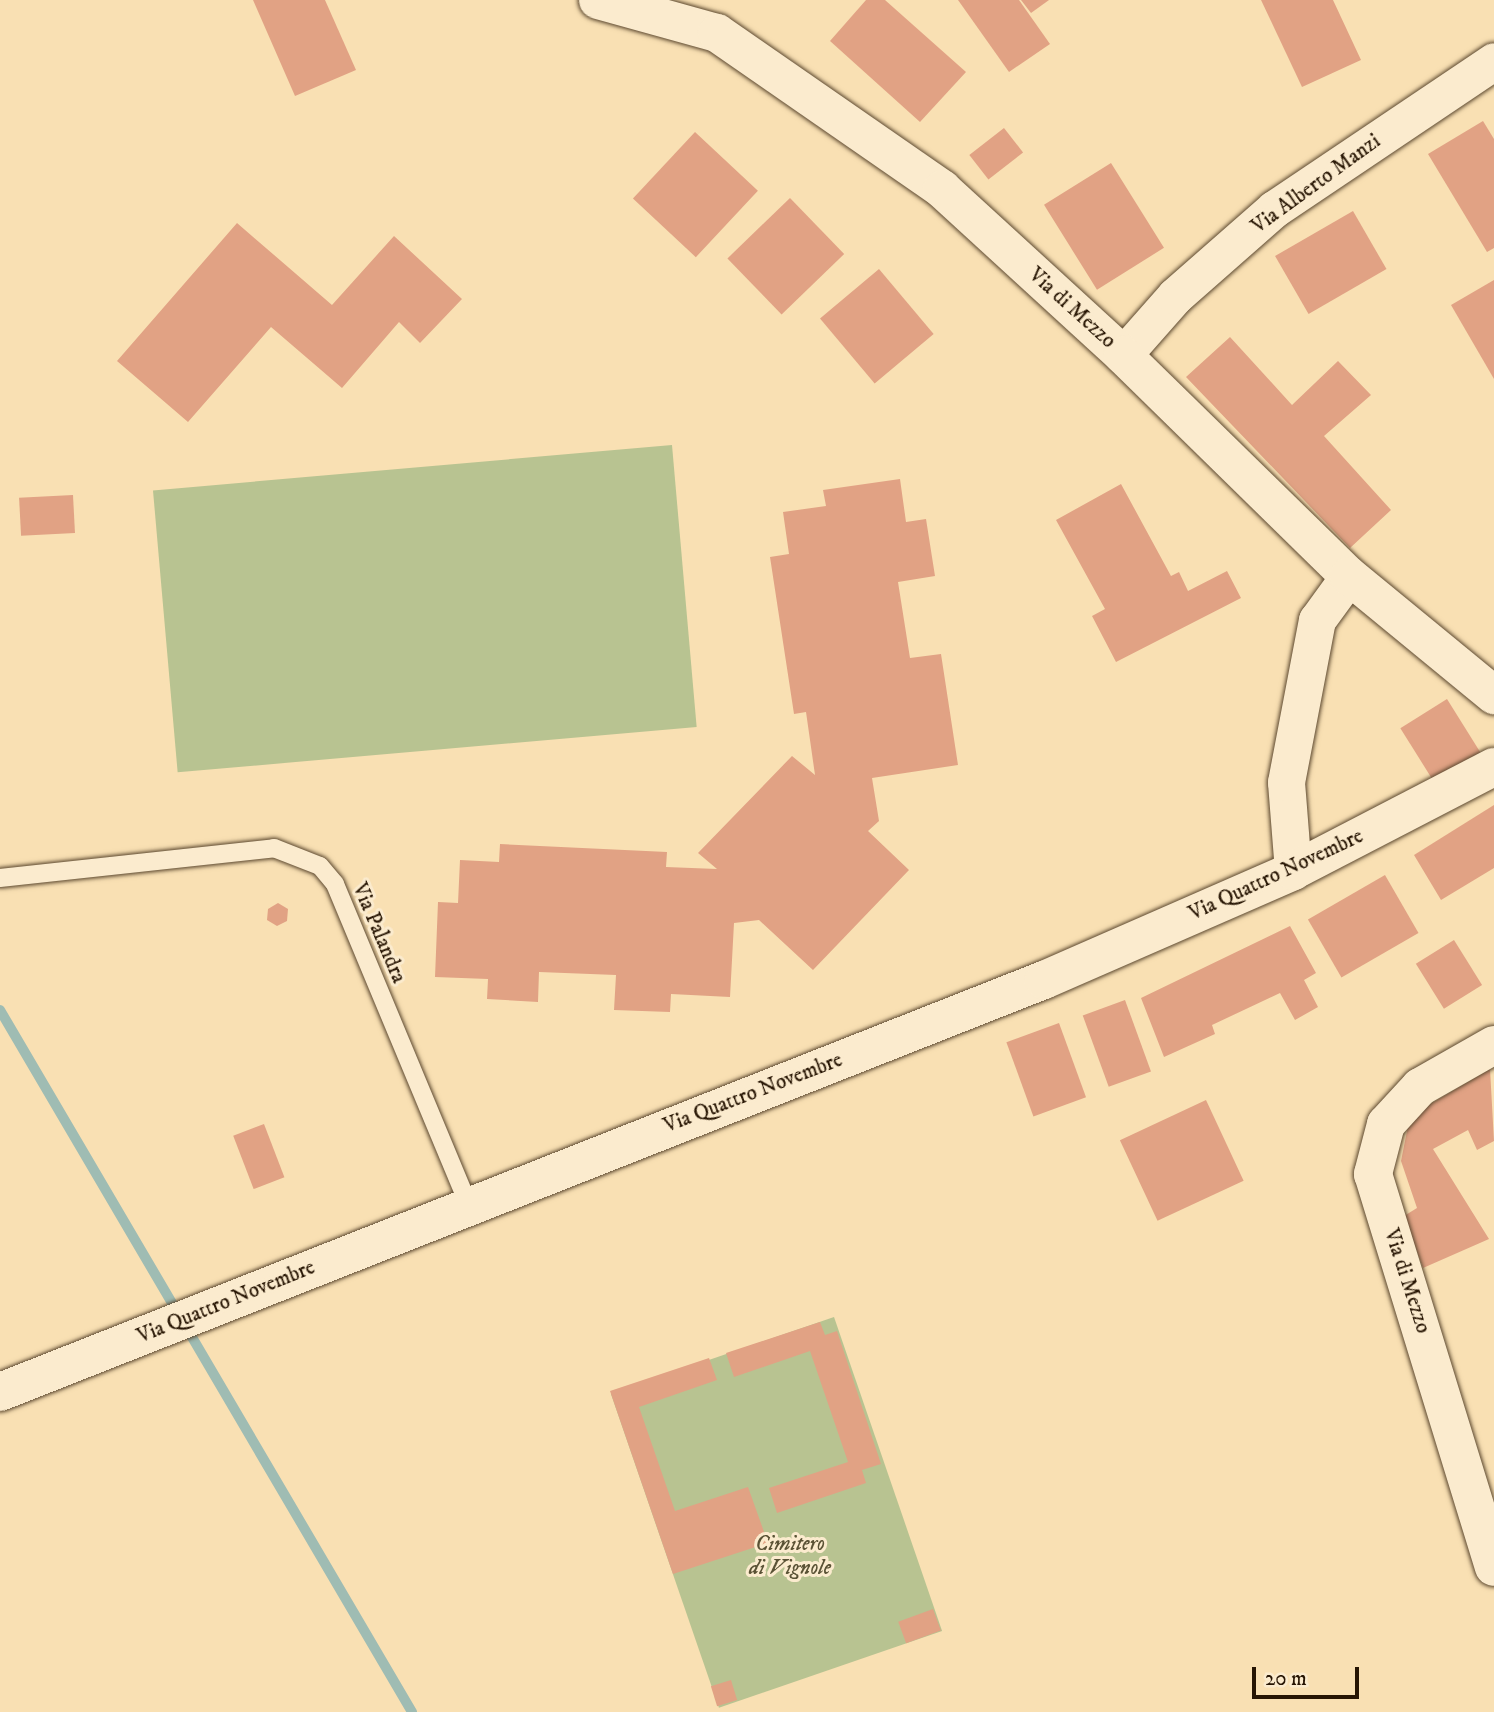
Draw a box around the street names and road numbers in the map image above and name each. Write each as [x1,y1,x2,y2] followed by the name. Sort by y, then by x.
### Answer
[1247,129,1385,239] street label: Via Alberto Manzi
[1023,262,1121,354] street label: Via di Mezzo
[1185,824,1367,926] street label: Via Quattro Novembre
[347,879,411,987] street label: Via Palandra
[660,1047,846,1139] street label: Via Quattro Novembre
[1378,1226,1436,1336] street label: Via di Mezzo
[133,1255,319,1349] street label: Via Quattro Novembre

